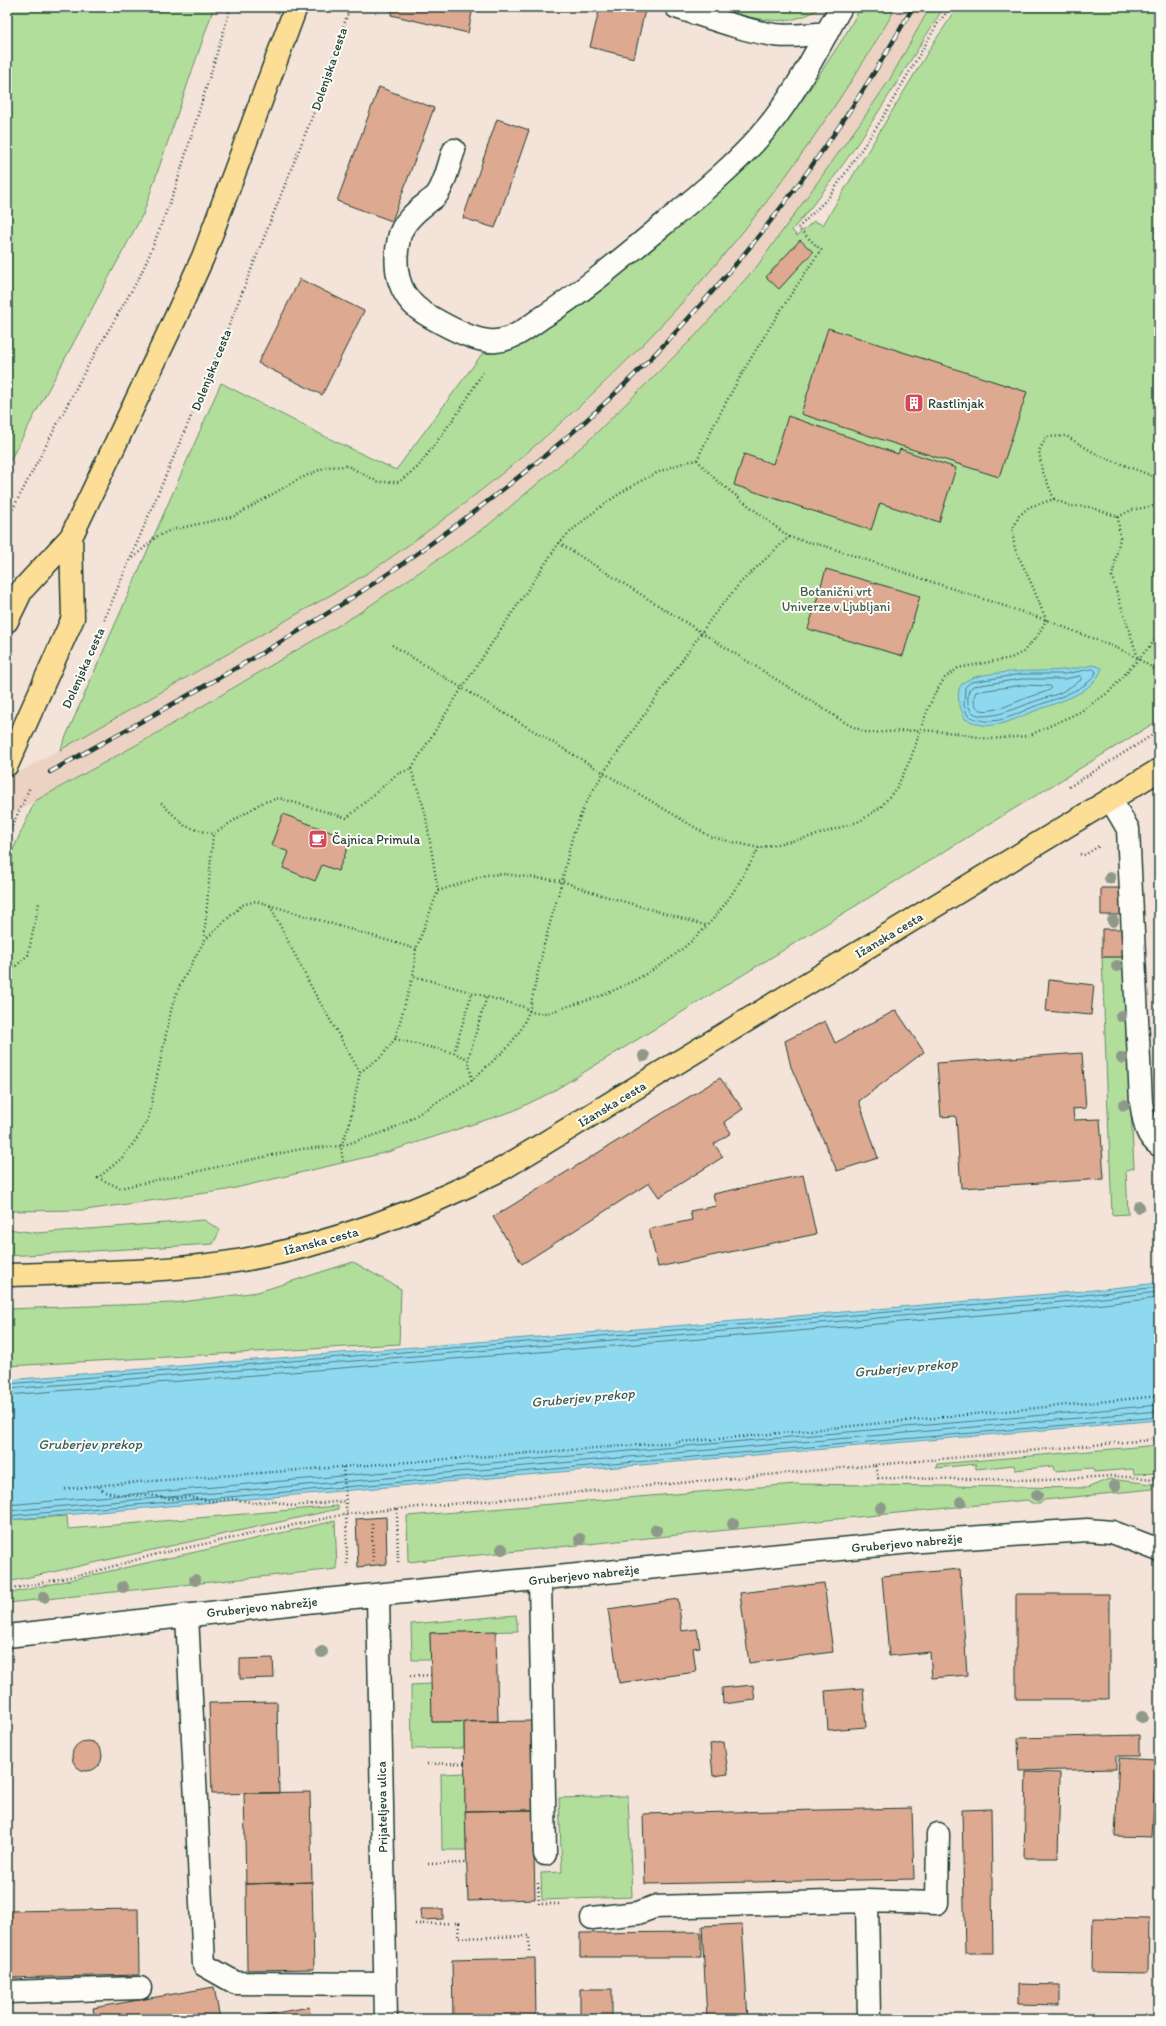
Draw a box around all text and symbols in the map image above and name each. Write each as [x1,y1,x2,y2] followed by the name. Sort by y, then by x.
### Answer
[308,25,350,112] street label: Dolenjska cesta
[188,326,234,413] street label: Dolenjska cesta
[903,392,925,414] building icon: Rastlinjak
[928,396,985,411] place label: Rastlinjak
[782,584,890,614] park label: Botanični vrt Univerze v Ljubljani
[59,625,108,711] street label: Dolenjska cesta
[307,828,329,850] cafe icon: Čajnica Primula
[332,832,421,847] place label: Čajnica Primula
[852,909,926,961] street label: Ižanska cesta
[575,1078,649,1130] street label: Ižanska cesta
[282,1224,360,1258] street label: Ižanska cesta
[854,1355,959,1381] water label: Gruberjev prekop
[531,1385,636,1411] water label: Gruberjev prekop
[38,1436,142,1453] water label: Gruberjev prekop
[851,1531,963,1555] street label: Gruberjevo nabrežje
[528,1562,640,1588] street label: Gruberjevo nabrežje
[206,1594,318,1620] street label: Gruberjevo nabrežje
[374,1760,390,1853] street label: Prijateljeva ulica

